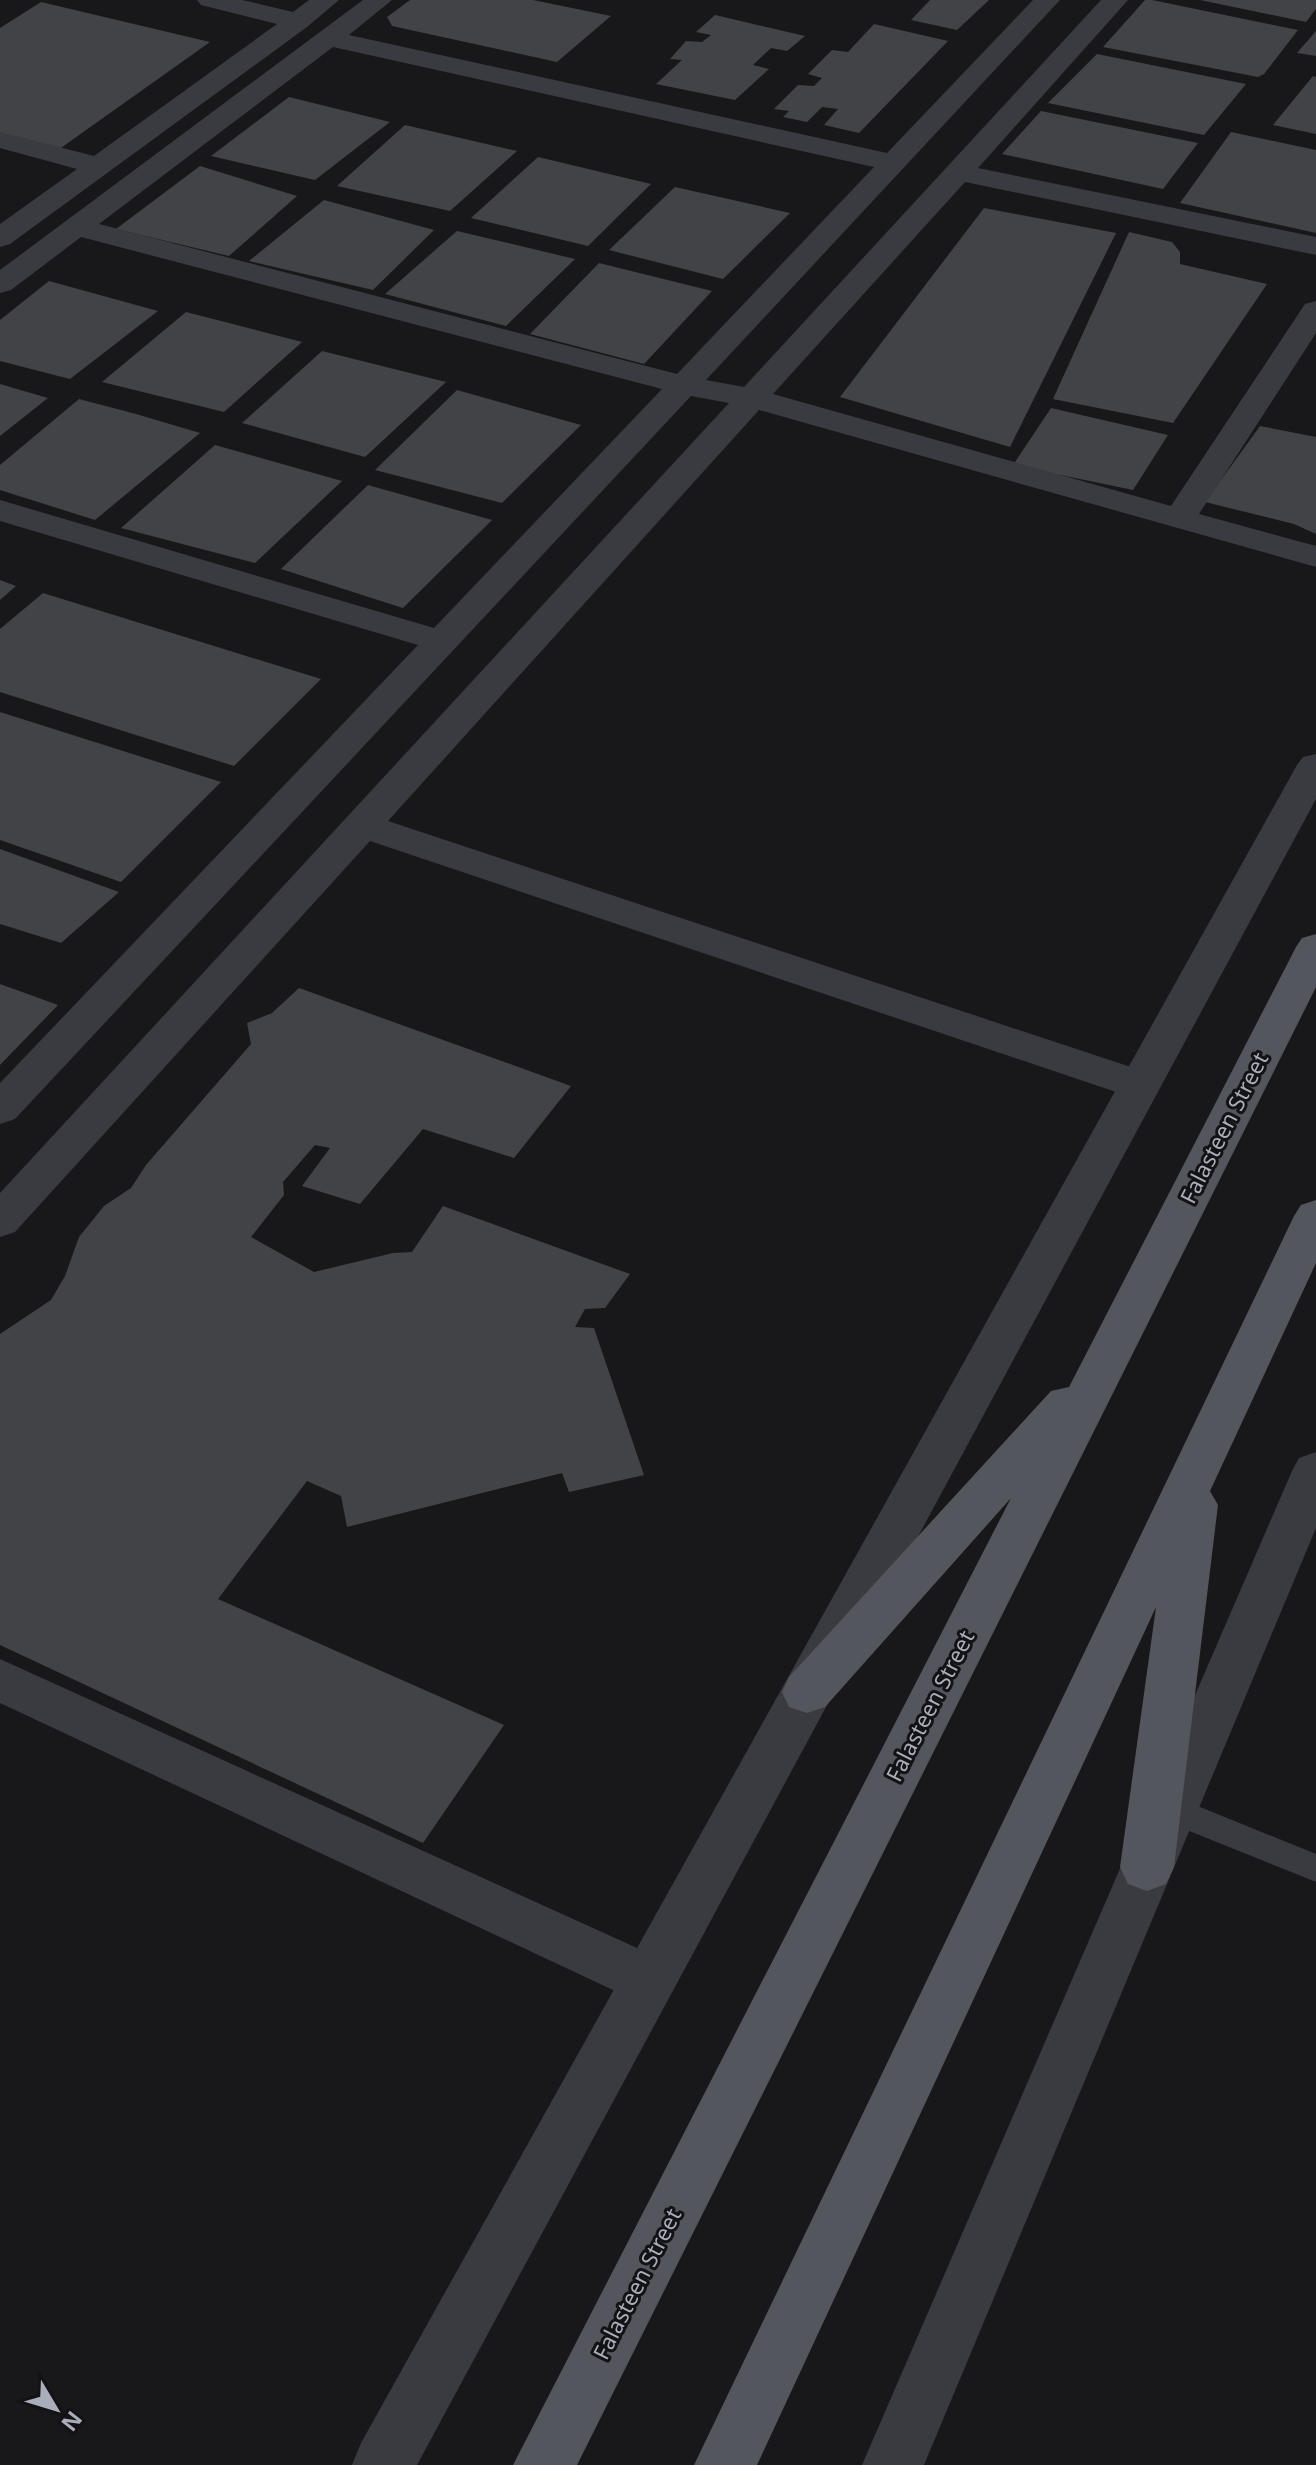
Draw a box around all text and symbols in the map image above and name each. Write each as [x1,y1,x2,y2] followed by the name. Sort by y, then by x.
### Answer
[1172,1047,1274,1208] street label: Falasteen Street
[878,1625,980,1786] street label: Falasteen Street
[585,2203,687,2364] street label: Falasteen Street
[16,2369,96,2449] north arrow
[55,2406,90,2438] text: N

